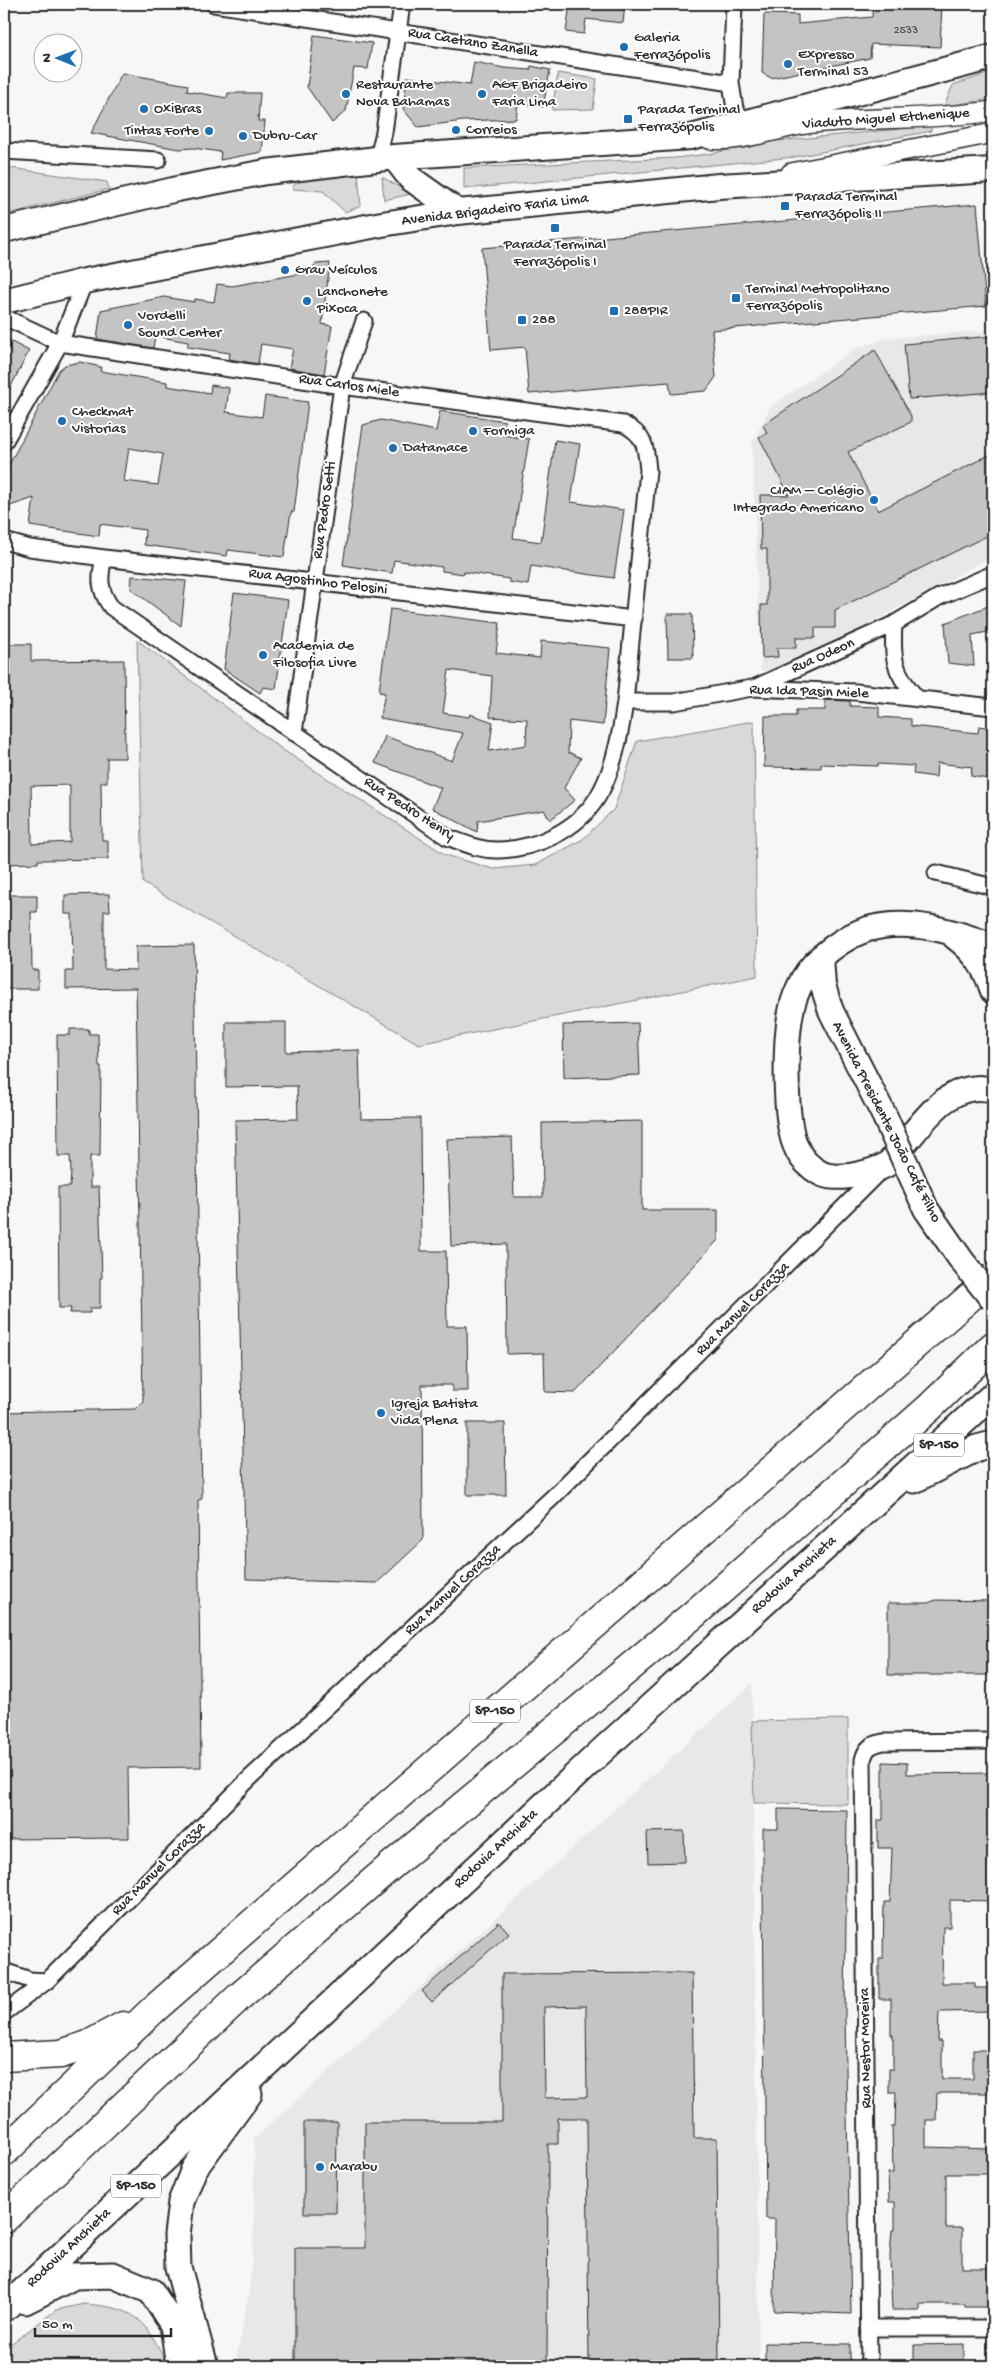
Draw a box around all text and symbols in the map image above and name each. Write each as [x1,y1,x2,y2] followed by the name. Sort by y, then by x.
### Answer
[407,24,540,62] street label: Rua Caetano Zanella
[894,24,918,38] house number: 2533
[633,29,710,64] place label: Galeria Ferrazópolis
[32,32,82,82] north arrow
[618,41,630,53] marker: Galeria Ferrazópolis
[797,46,869,81] place label: Expresso Terminal 53
[39,53,56,63] text: N
[782,58,794,70] marker: Expresso Terminal 53
[356,76,449,111] place label: Restaurante Nova Bahamas
[491,76,588,111] place label: AGF Brigadeiro Faria Lima
[340,88,352,100] marker: Restaurante Nova Bahamas
[476,88,488,100] marker: AGF Brigadeiro Faria Lima
[154,100,201,118] place label: OxiBras
[637,101,740,136] place label: Parada Terminal Ferrazópolis
[138,103,150,115] marker: OxiBras
[801,104,970,134] street label: Viaduto Miguel Etchenique
[622,113,634,125] marker: Parada Terminal Ferrazópolis
[466,121,517,139] place label: Correios
[124,122,199,140] place label: Tintas Forte
[450,124,462,136] marker: Correios
[203,125,215,137] marker: Tintas Forte
[252,127,318,145] place label: Dubru-Car
[237,130,249,142] marker: Dubru-Car
[794,188,897,223] place label: Parada Terminal Ferrazópolis II
[401,190,590,230] street label: Avenida Brigadeiro Faria Lima
[779,200,791,212] marker: Parada Terminal Ferrazópolis II
[549,222,561,234] marker: Parada Terminal Ferrazópolis I
[503,236,606,271] place label: Parada Terminal Ferrazópolis I
[295,261,377,279] place label: Grau Veículos
[279,264,291,276] marker: Grau Veículos
[745,280,890,315] place label: Terminal Metropolitano Ferrazópolis
[316,283,388,318] place label: Lanchonete Pixoca
[730,292,742,304] marker: Terminal Metropolitano Ferrazópolis
[301,295,313,307] marker: Lanchonete Pixoca
[624,302,669,320] place label: 288PIR
[608,305,620,317] marker: 288PIR
[137,307,223,342] place label: Vordelli Sound Center
[532,311,556,329] place label: 288
[516,314,528,326] marker: 288
[122,319,134,331] marker: Vordelli Sound Center
[298,370,401,402] street label: Rua Carlos Miele
[71,403,135,438] place label: Checkmat Vistorias
[56,415,68,427] marker: Checkmat Vistorias
[482,422,535,440] place label: Formiga
[467,425,479,437] marker: Formiga
[402,439,468,457] place label: Datamace
[387,442,399,454] marker: Datamace
[309,460,341,560] street label: Rua Pedro Setti
[733,482,864,517] place label: CIAM – Colégio Integrado Americano
[868,494,880,506] marker: CIAM – Colégio Integrado Americano
[248,565,388,599] street label: Rua Agostinho Pelosini
[789,634,857,678] street label: Rua Odeon
[272,637,357,672] place label: Academia de Filosofia Livre
[257,649,269,661] marker: Academia de Filosofia Livre
[749,681,869,703] street label: Rua Ida Pasin Miele
[360,773,458,845] street label: Rua Pedro Henry
[827,1018,945,1226] street label: Avenida Presidente João Café Filho
[692,1258,794,1360] street label: Rua Manuel Corazza
[390,1395,478,1430] place label: Igreja Batista Vida Plena
[375,1407,387,1419] marker: Igreja Batista Vida Plena
[914,1434,964,1456] road number: SP-150
[748,1532,841,1618] street label: Rodovia Anchieta
[401,1540,505,1639] street label: Rua Manuel Corazza
[470,1700,520,1722] road number: SP-150
[450,1805,542,1893] street label: Rodovia Anchieta
[108,1818,210,1920] street label: Rua Manuel Corazza
[856,1987,876,2109] street label: Rua Nestor Moreira
[330,2158,377,2176] place label: Marabu
[314,2161,326,2173] marker: Marabu
[111,2174,161,2198] road number: SP-150
[23,2204,115,2292] street label: Rodovia Anchieta
[35,2305,171,2337] scale bar
[42,2316,73,2334] text: 50 m

